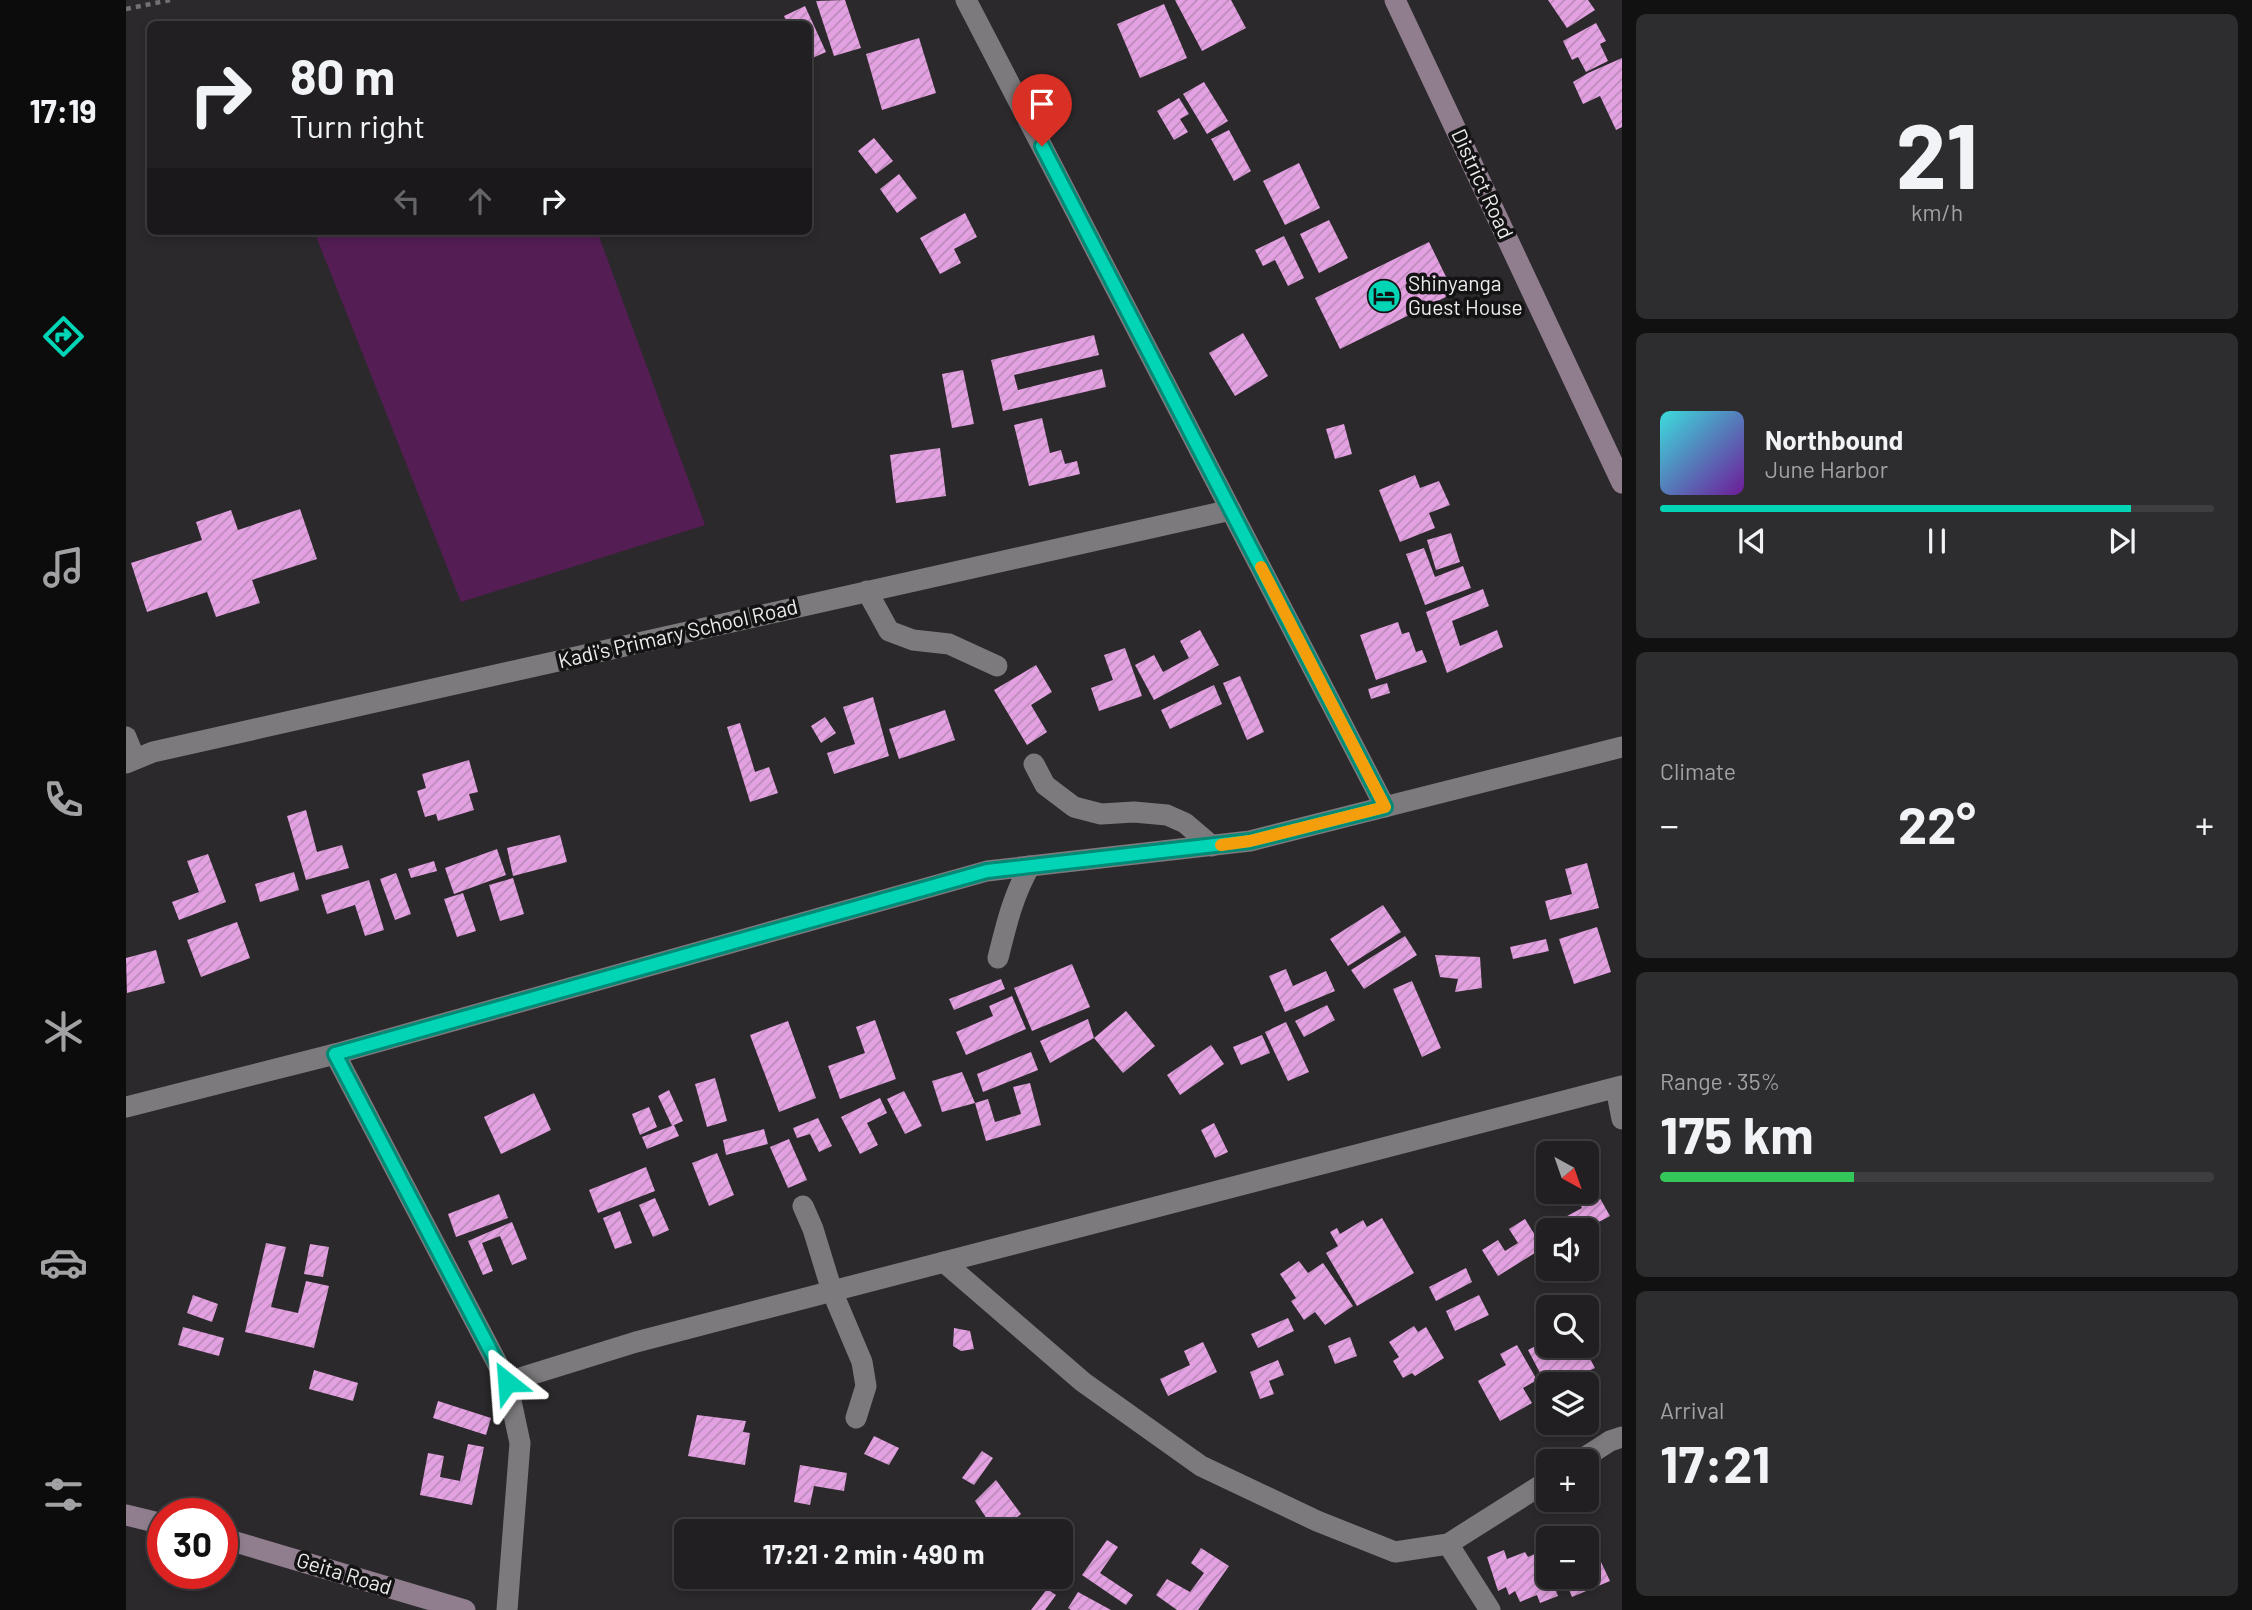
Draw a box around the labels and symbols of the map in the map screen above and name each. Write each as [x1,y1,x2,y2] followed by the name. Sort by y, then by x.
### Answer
[1012,74,1072,146] pin
[1447,124,1520,242] street label: District Road
[1408,270,1523,319] place label: Shinyanga Guest House
[1365,277,1403,315] hotel icon: Shinyanga Guest House
[555,593,800,672] street label: Kadi's Primary School Road
[1536,1141,1600,1204] north arrow
[470,1345,544,1419] position arrow
[147,1498,238,1589] speed limit sign: 30
[294,1546,395,1599] street label: Geita Road

